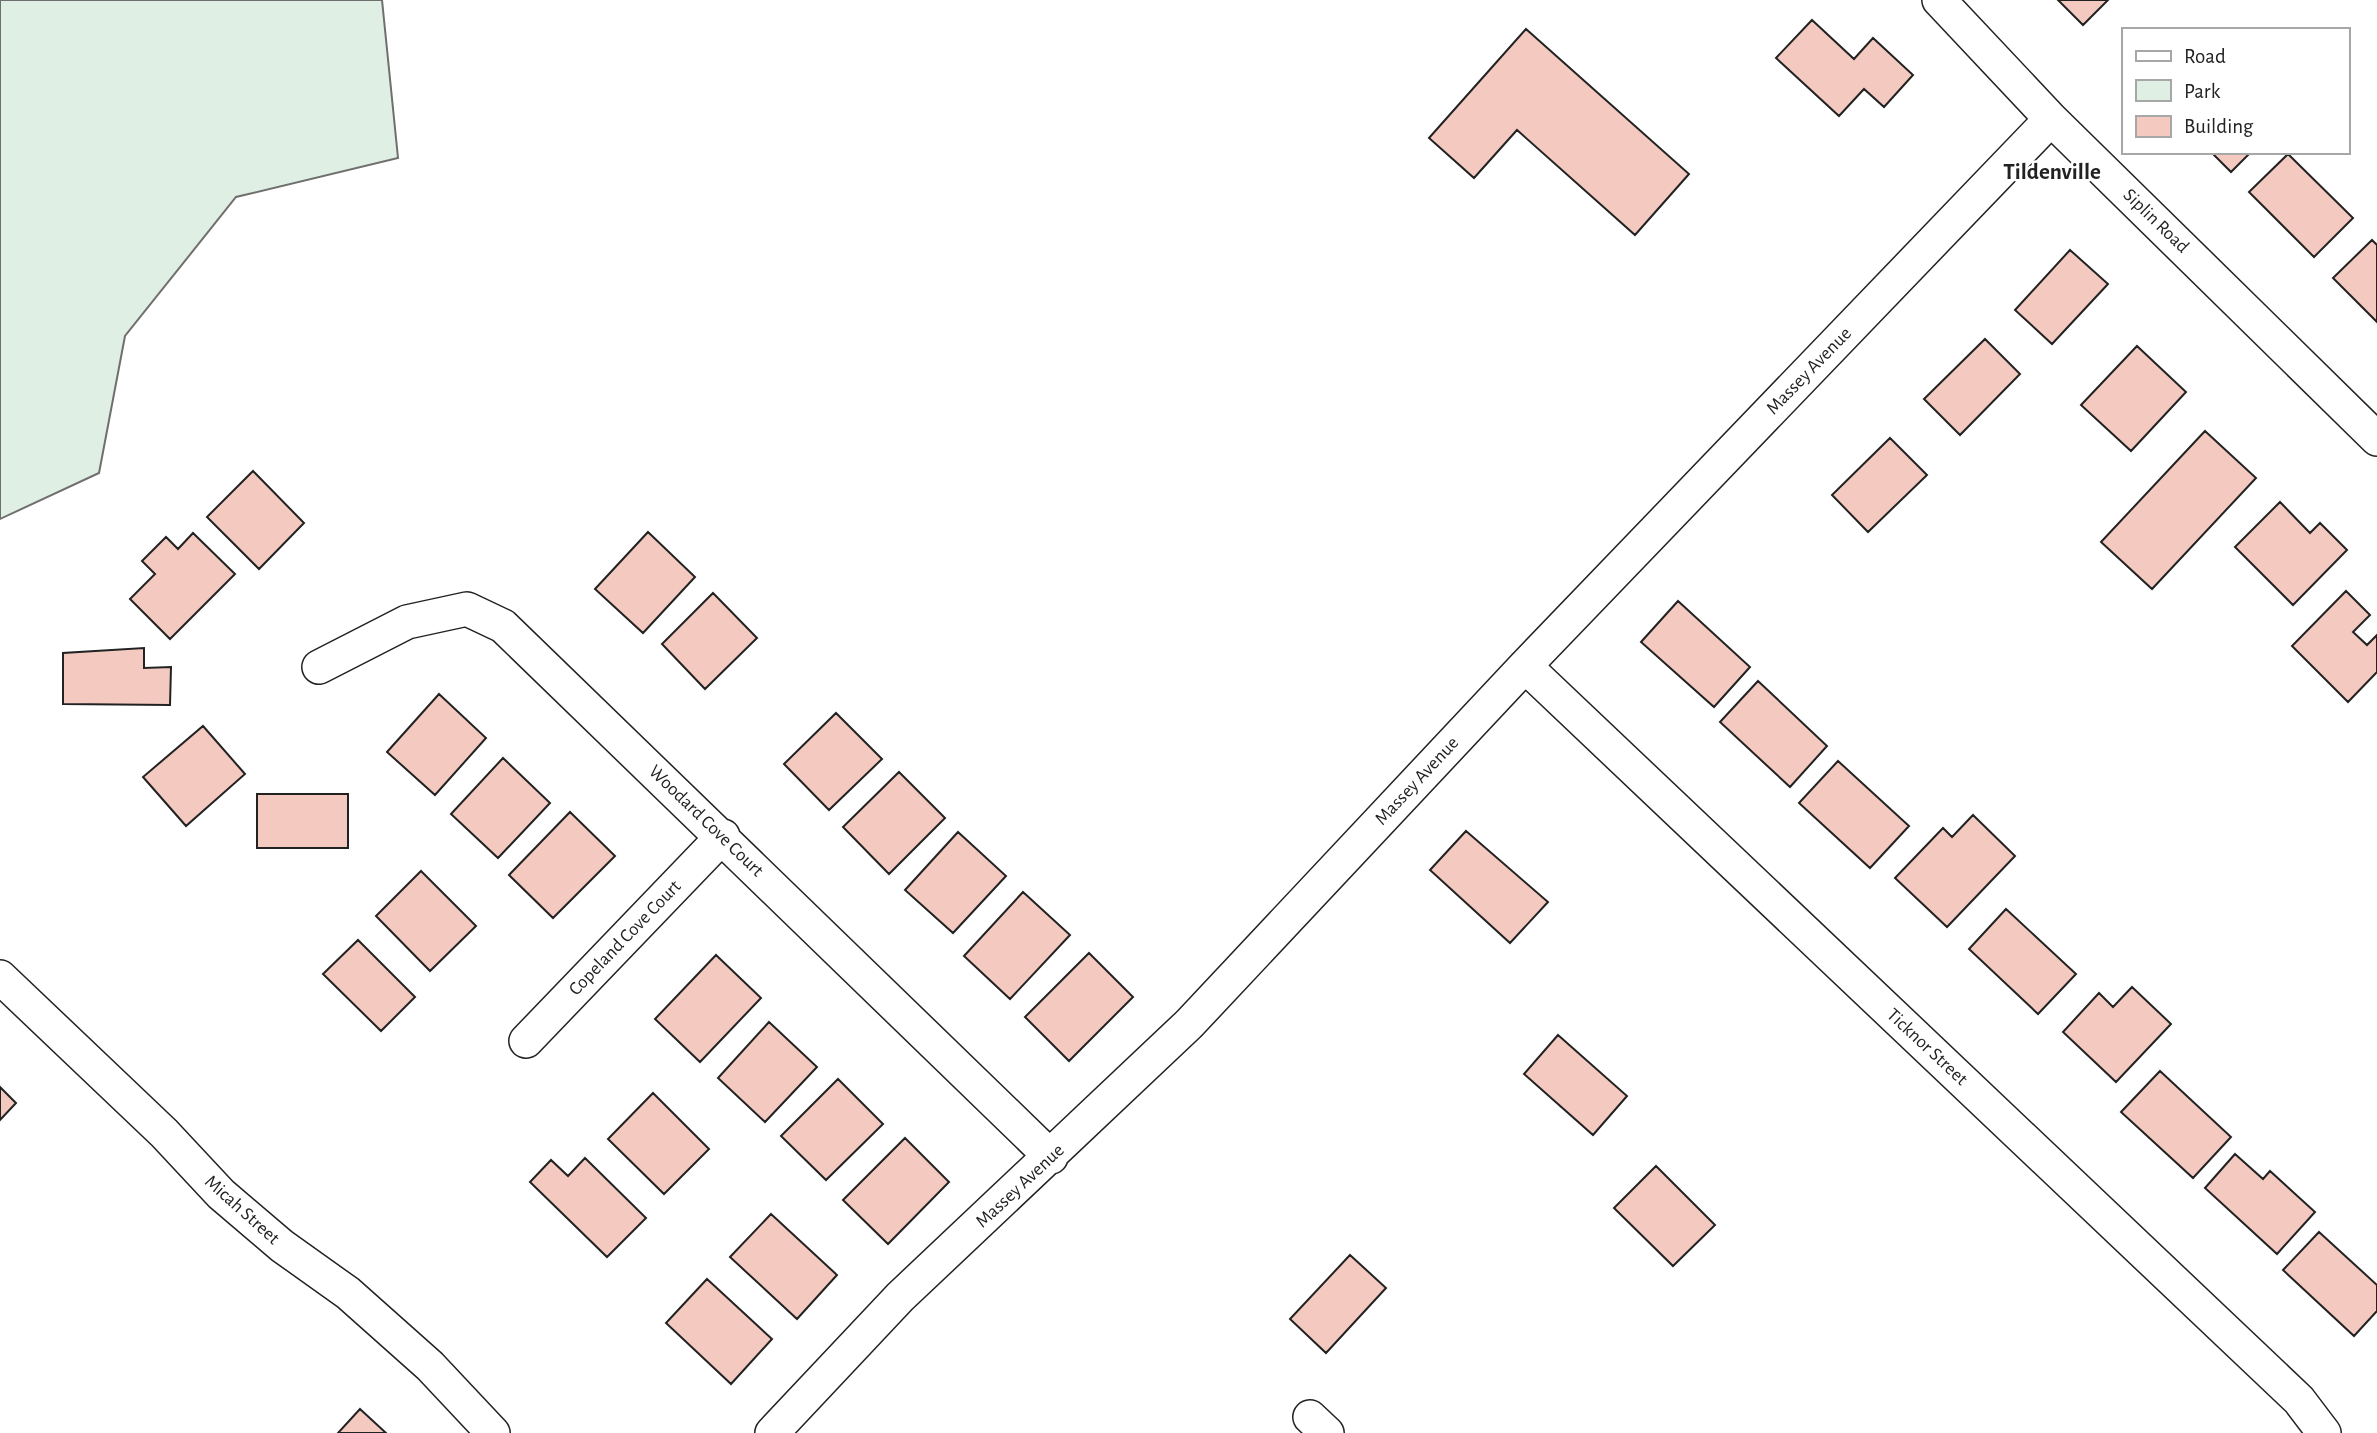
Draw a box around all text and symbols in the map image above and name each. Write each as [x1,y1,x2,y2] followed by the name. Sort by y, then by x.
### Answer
[2122,28,2349,154] legend
[2184,46,2226,67] text: Road
[2184,81,2221,102] text: Park
[2184,116,2254,137] text: Building
[2003,161,2101,184] district label: Tildenville
[2119,185,2193,257] street label: Siplin Road
[1763,324,1855,418] street label: Massey Avenue
[1372,733,1462,829] street label: Massey Avenue
[645,762,767,880] street label: Woodard Cove Court
[565,877,685,999] street label: Copeland Cove Court
[1883,1005,1971,1089] street label: Ticknor Street
[972,1141,1068,1231] street label: Massey Avenue
[201,1172,283,1248] street label: Micah Street

